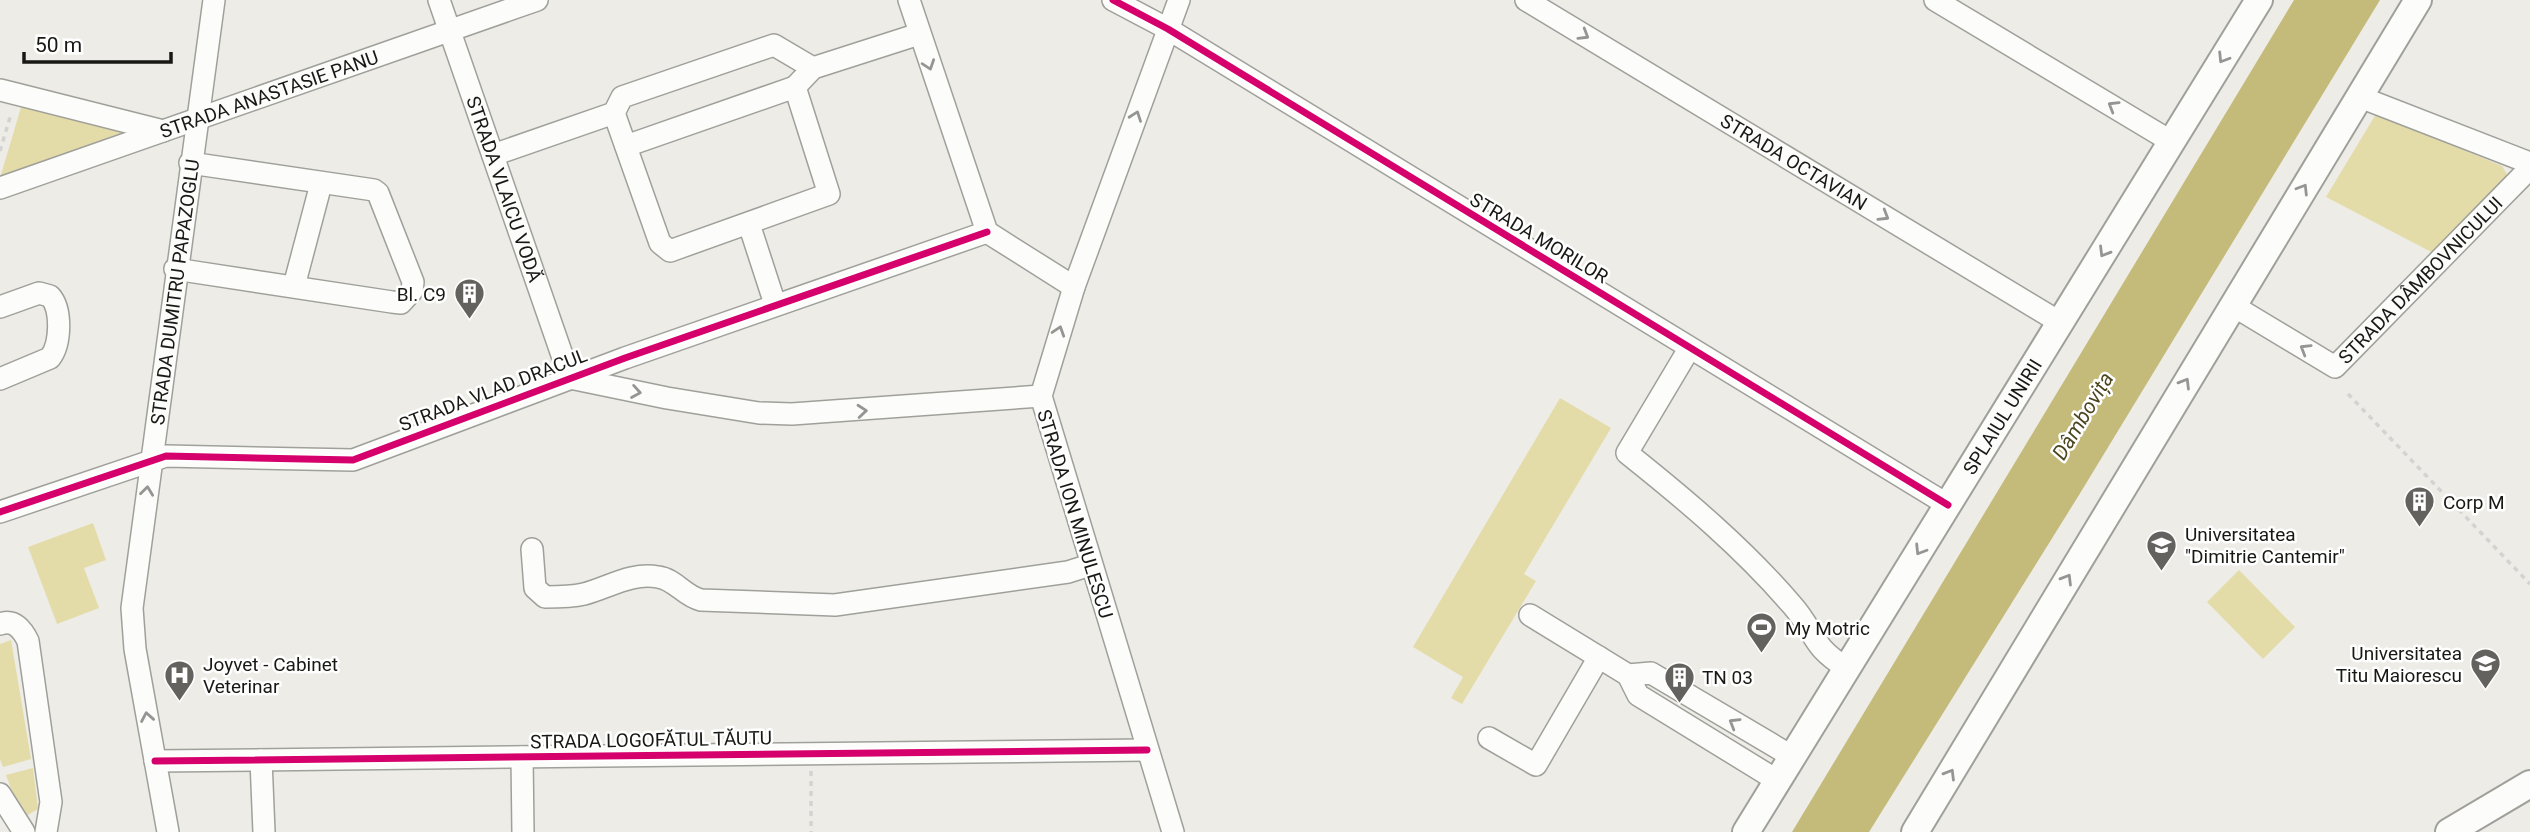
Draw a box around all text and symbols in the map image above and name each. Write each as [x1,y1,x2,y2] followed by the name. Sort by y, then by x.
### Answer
[24,21,172,65] scale bar
[1577,27,1590,40] one-way arrow
[35,33,82,57] text: 50 m
[157,45,381,143] street label: STRADA ANASTASIE PANU
[2219,50,2232,63] one-way arrow
[921,59,935,71] one-way arrow
[462,93,548,286] street label: STRADA VLAICU VODĂ
[2108,102,2121,115] one-way arrow
[1717,109,1871,215] street label: STRADA OCTAVIAN
[1128,111,1142,123] one-way arrow
[145,158,204,426] street label: STRADA DUMITRU PAPAZOGLU
[2295,184,2308,197] one-way arrow
[1466,188,1612,288] street label: STRADA MORILOR
[2333,192,2507,368] street label: STRADA DÂMBOVNICULUI
[1876,208,1889,221] one-way arrow
[2100,244,2113,257] one-way arrow
[452,277,486,321] building icon: Bl. C9
[397,283,446,306] place label: Bl. C9
[1051,325,1066,337] one-way arrow
[396,344,590,436] street label: STRADA VLAD DRACUL
[2300,344,2313,357] one-way arrow
[1958,355,2046,479] street label: SPLAIUL UNIRII
[2048,368,2118,464] water label: Dâmbovița
[2176,378,2189,391] one-way arrow
[631,384,642,399] one-way arrow
[857,404,868,419] one-way arrow
[1032,407,1118,621] street label: STRADA ION MINULESCU
[140,485,155,497] one-way arrow
[2403,485,2437,529] building icon: Corp M
[2443,491,2505,514] place label: Corp M
[2185,523,2345,568] place label: Universitatea "Dimitrie Cantemir"
[2145,528,2179,572] school or university icon: Universitatea "Dimitrie Cantemir"
[1916,542,1929,555] one-way arrow
[2059,573,2072,586] one-way arrow
[1745,611,1779,655] sports icon: My Motric
[1785,617,1870,640] place label: My Motric
[2336,642,2462,687] place label: Universitatea Titu Maiorescu
[2468,647,2502,691] school or university icon: Universitatea Titu Maiorescu
[203,653,338,698] place label: Joyvet - Cabinet Veterinar
[163,658,197,702] hospital icon: Joyvet - Cabinet Veterinar
[1662,660,1696,704] building icon: TN 03
[1702,666,1753,689] place label: TN 03
[140,711,155,723] one-way arrow
[1728,718,1741,731] one-way arrow
[530,726,772,754] street label: STRADA LOGOFĂTUL TĂUTU
[1942,768,1955,781] one-way arrow

